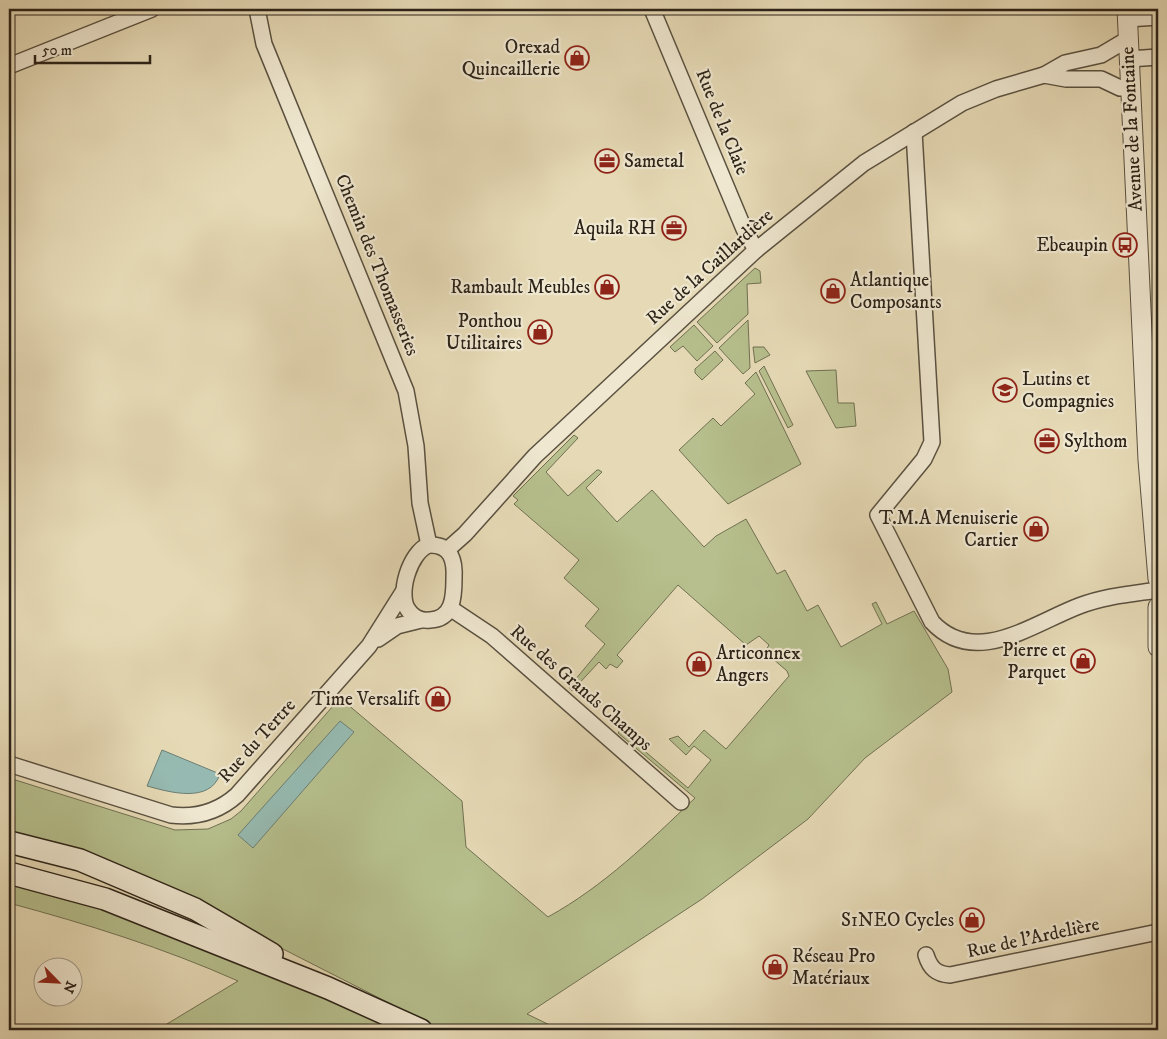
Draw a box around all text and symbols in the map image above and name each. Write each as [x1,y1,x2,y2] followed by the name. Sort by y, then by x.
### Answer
[35,32,150,64] scale bar
[462,36,561,81] place label: Orexad Quincaillerie
[42,41,72,60] text: 50 m
[564,45,590,71] shop icon: Orexad Quincaillerie
[1116,46,1148,212] street label: Avenue de la Fontaine
[690,66,754,178] street label: Rue de la Claie
[594,148,620,174] office icon: Sametal
[624,150,684,173] place label: Sametal
[330,171,424,359] street label: Chemin des Thomasseries
[642,204,778,330] street label: Rue de la Caillardière
[661,215,687,241] office icon: Aquila RH
[574,217,656,241] place label: Aquila RH
[1112,232,1138,258] bus stop icon: Ebeaupin
[1036,234,1108,257] place label: Ebeaupin
[850,269,942,314] place label: Atlantique Composants
[594,274,620,300] shop icon: Rambault Meubles
[450,276,590,299] place label: Rambault Meubles
[820,278,846,304] shop icon: Atlantique Composants
[446,310,522,355] place label: Ponthou Utilitaires
[527,319,553,345] shop icon: Ponthou Utilitaires
[1022,368,1114,413] place label: Lutins et Compagnies
[992,377,1018,403] school or university icon: Lutins et Compagnies
[1034,428,1060,454] office icon: Sylthom
[1064,430,1128,453] place label: Sylthom
[879,507,1018,552] place label: T.M.A Menuiserie Cartier
[1023,516,1049,542] shop icon: T.M.A Menuiserie Cartier
[505,620,657,756] street label: Rue des Grands Champs
[1002,639,1066,685] place label: Pierre et Parquet
[716,642,801,687] place label: Articonnex Angers
[1070,648,1096,674] shop icon: Pierre et Parquet
[686,651,712,677] shop icon: Articonnex Angers
[425,686,451,712] shop icon: Time Versalift
[312,688,420,711] place label: Time Versalift
[213,694,301,788] street label: Rue du Tertre
[959,907,985,933] shop icon: S1NEO Cycles
[841,909,954,932] place label: S1NEO Cycles
[965,913,1102,963] street label: Rue de l'Ardelière
[792,945,875,990] place label: Réseau Pro Matériaux
[762,954,788,980] shop icon: Réseau Pro Matériaux
[32,956,82,1006] north arrow
[58,978,80,996] text: N

